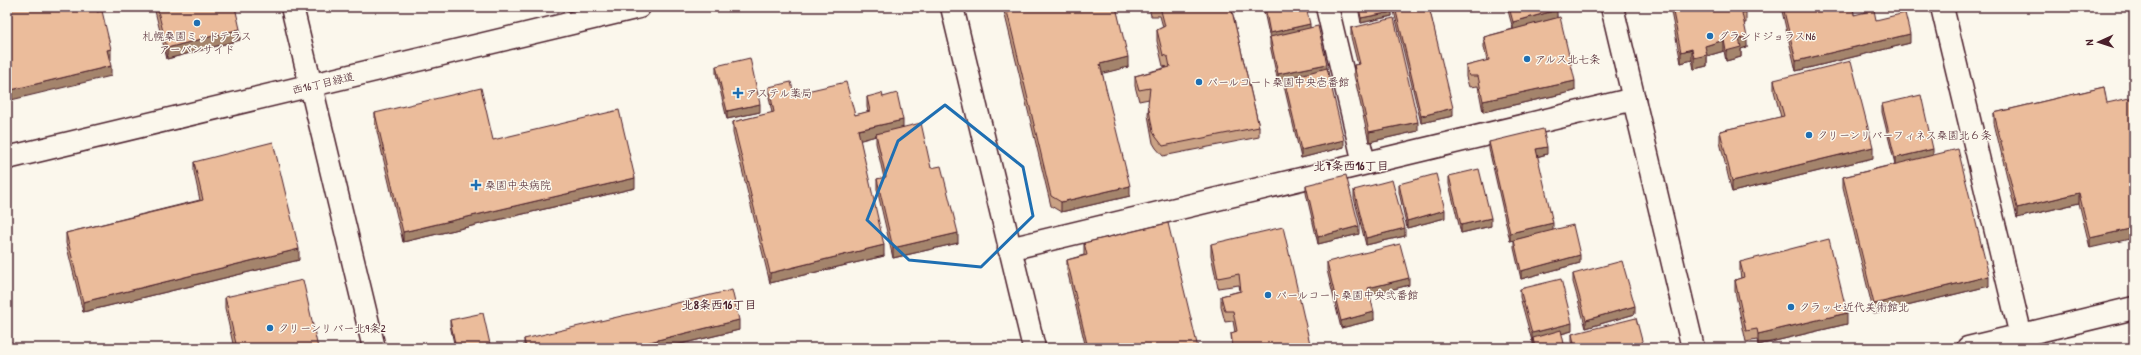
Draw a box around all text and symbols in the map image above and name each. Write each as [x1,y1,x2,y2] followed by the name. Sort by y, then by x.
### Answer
[192,18,202,28] marker: 札幌桑園ミッドテラス アーバンサイド
[2079,22,2119,62] north arrow
[142,29,252,56] place label: 札幌桑園ミッドテラス アーバンサイド
[1718,29,1816,43] place label: グランドジョラスN6
[1705,31,1715,41] marker: グランドジョラスN6
[2082,39,2096,46] text: N
[1535,52,1600,66] place label: アルス北七条
[1522,54,1532,64] marker: アルス北七条
[291,69,355,97] street label: 西16丁目緑道
[1207,75,1349,89] place label: パールコート桑園中央壱番館
[1194,77,1204,87] marker: パールコート桑園中央壱番館
[746,86,812,100] place label: アステル薬局
[733,88,743,98] marker: アステル薬局
[1817,128,1992,142] place label: クリーンリバーフィネス桑園北６条
[1804,130,1814,140] marker: クリーンリバーフィネス桑園北６条
[1313,157,1389,174] district label: 北7条西16丁目
[485,178,551,192] place label: 桑園中央病院
[470,179,482,191] marker: 桑園中央病院
[1276,288,1418,302] place label: パールコート桑園中央弐番館
[1263,290,1273,300] marker: パールコート桑園中央弐番館
[682,296,756,313] district label: 北8条西16丁目
[1799,300,1909,314] place label: クラッセ近代美術館北
[1786,302,1796,312] marker: クラッセ近代美術館北
[278,321,386,335] place label: クリーンリバー北9条2
[265,323,275,333] marker: クリーンリバー北9条2

